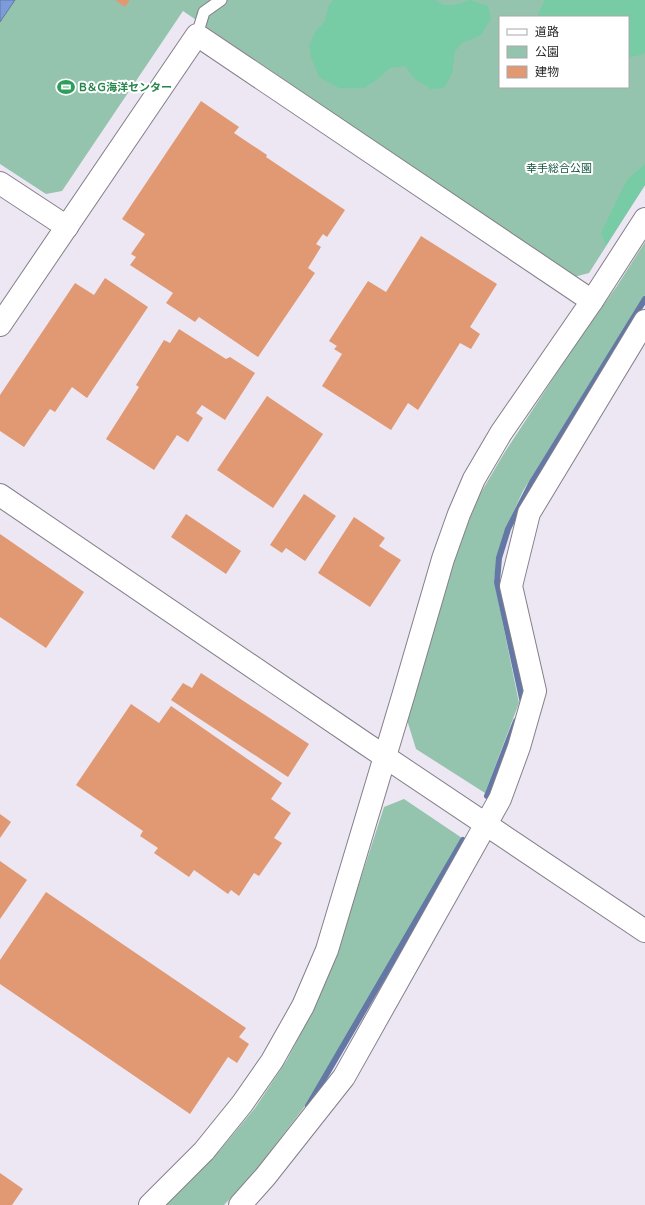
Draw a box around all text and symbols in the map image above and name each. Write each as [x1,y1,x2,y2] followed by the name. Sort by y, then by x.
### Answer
[499,16,629,88] legend
[535,25,559,39] text: 道路
[535,45,559,59] text: 公園
[535,65,559,79] text: 建物
[56,77,76,97] sports icon: B＆G海洋センター
[79,81,172,94] place label: B＆G海洋センター
[526,162,592,175] park label: 幸手総合公園

